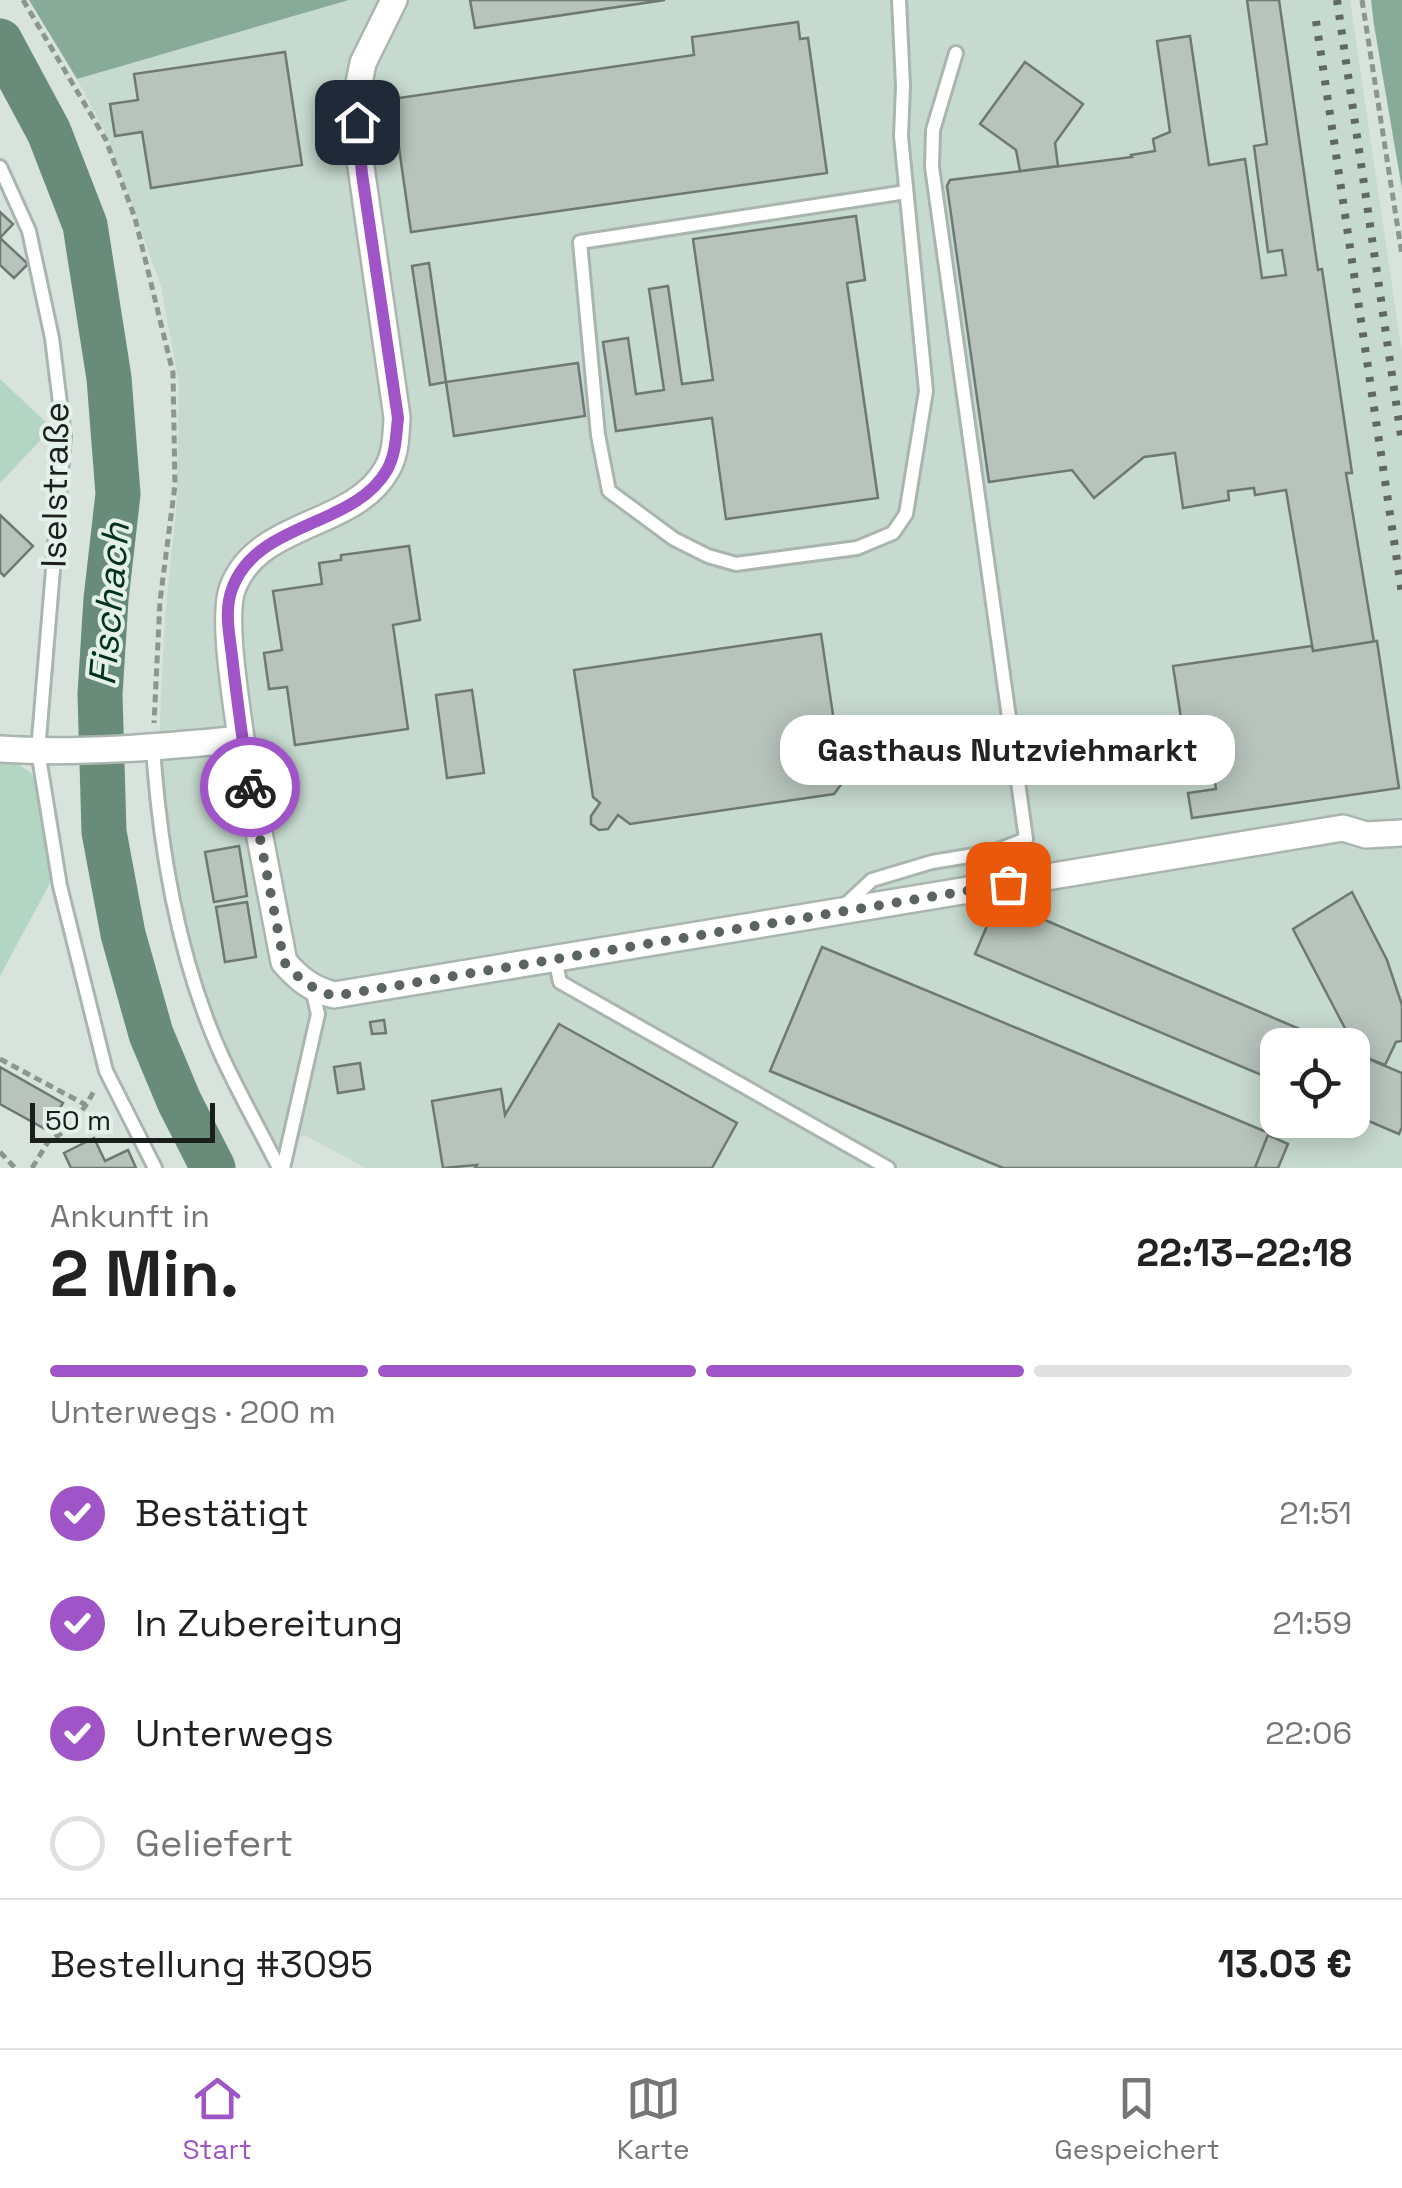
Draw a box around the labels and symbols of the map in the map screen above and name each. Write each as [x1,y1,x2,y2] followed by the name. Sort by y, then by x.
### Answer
[315,80,400,165] pin
[32,402,78,568] street label: Iselstraße
[78,520,140,687] water label: Fischach
[780,714,1236,784] callout: Gasthaus Nutzviehmarkt
[200,737,300,837] courier
[966,842,1051,927] pin
[30,1098,215,1142] scale bar

